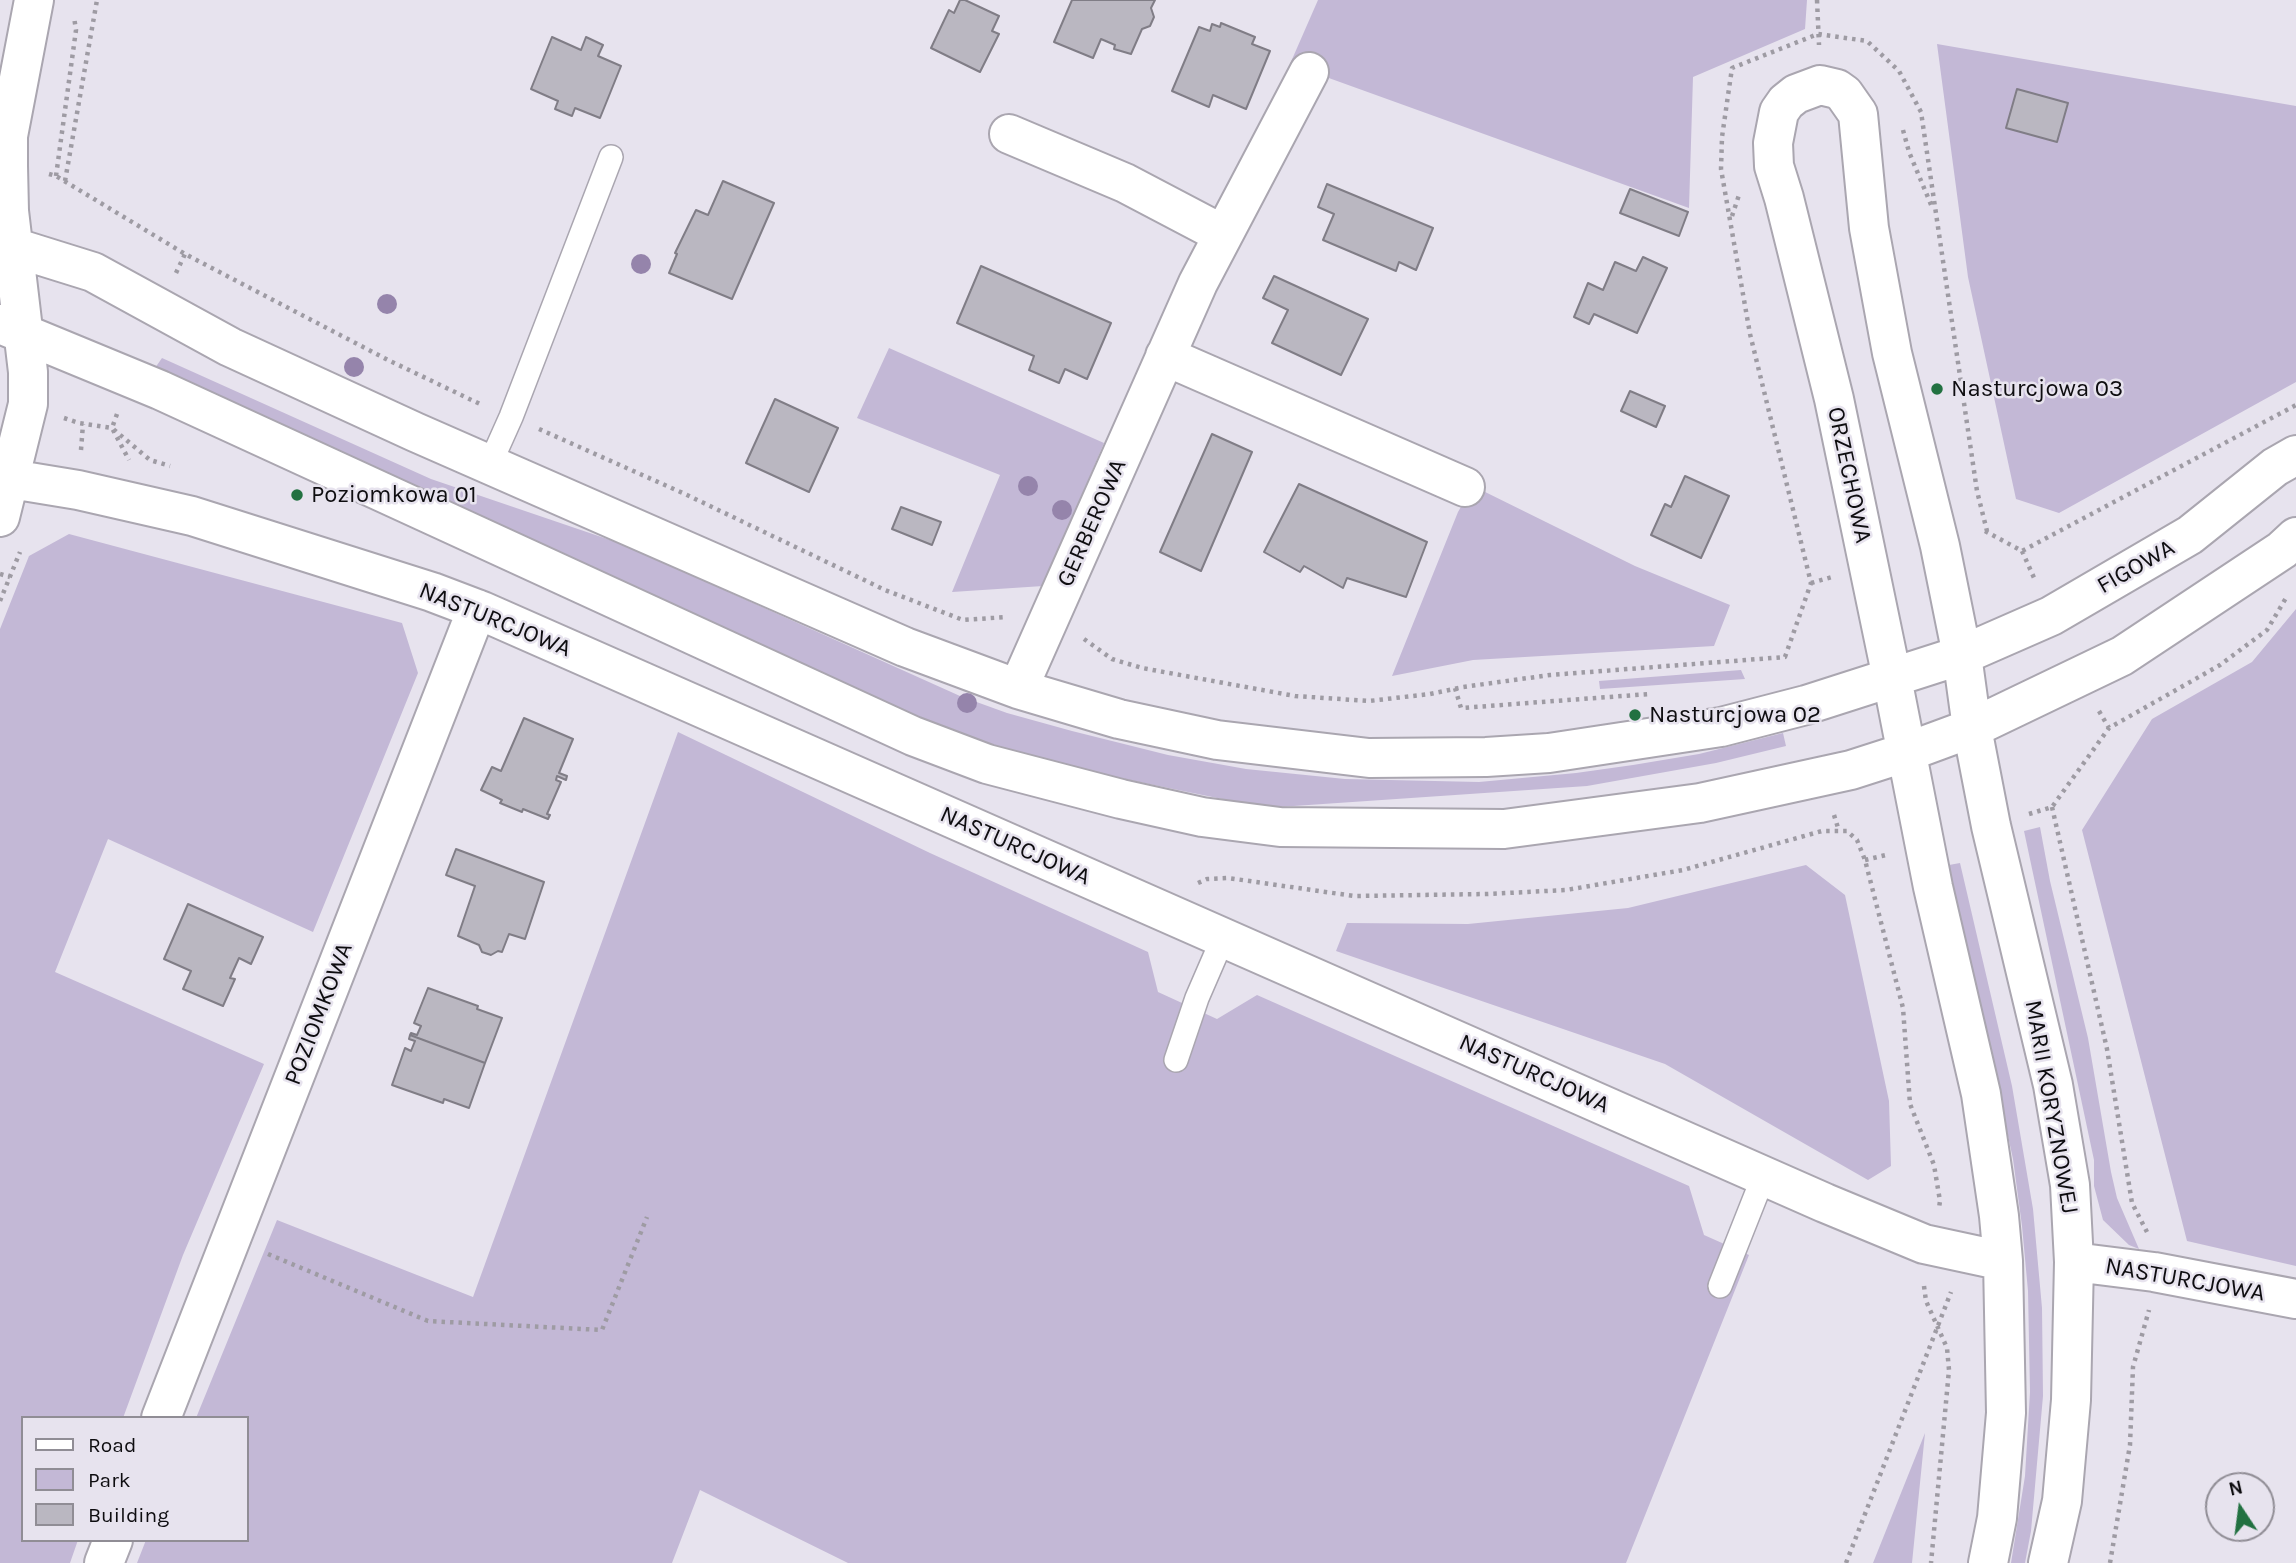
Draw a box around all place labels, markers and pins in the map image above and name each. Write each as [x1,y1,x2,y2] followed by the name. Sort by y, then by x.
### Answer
[1951,375,2123,403] place label: Nasturcjowa 03
[1929,381,1945,397] marker: Nasturcjowa 03
[311,481,477,509] place label: Poziomkowa 01
[289,487,305,503] marker: Poziomkowa 01
[1649,701,1821,729] place label: Nasturcjowa 02
[1627,707,1643,723] marker: Nasturcjowa 02

